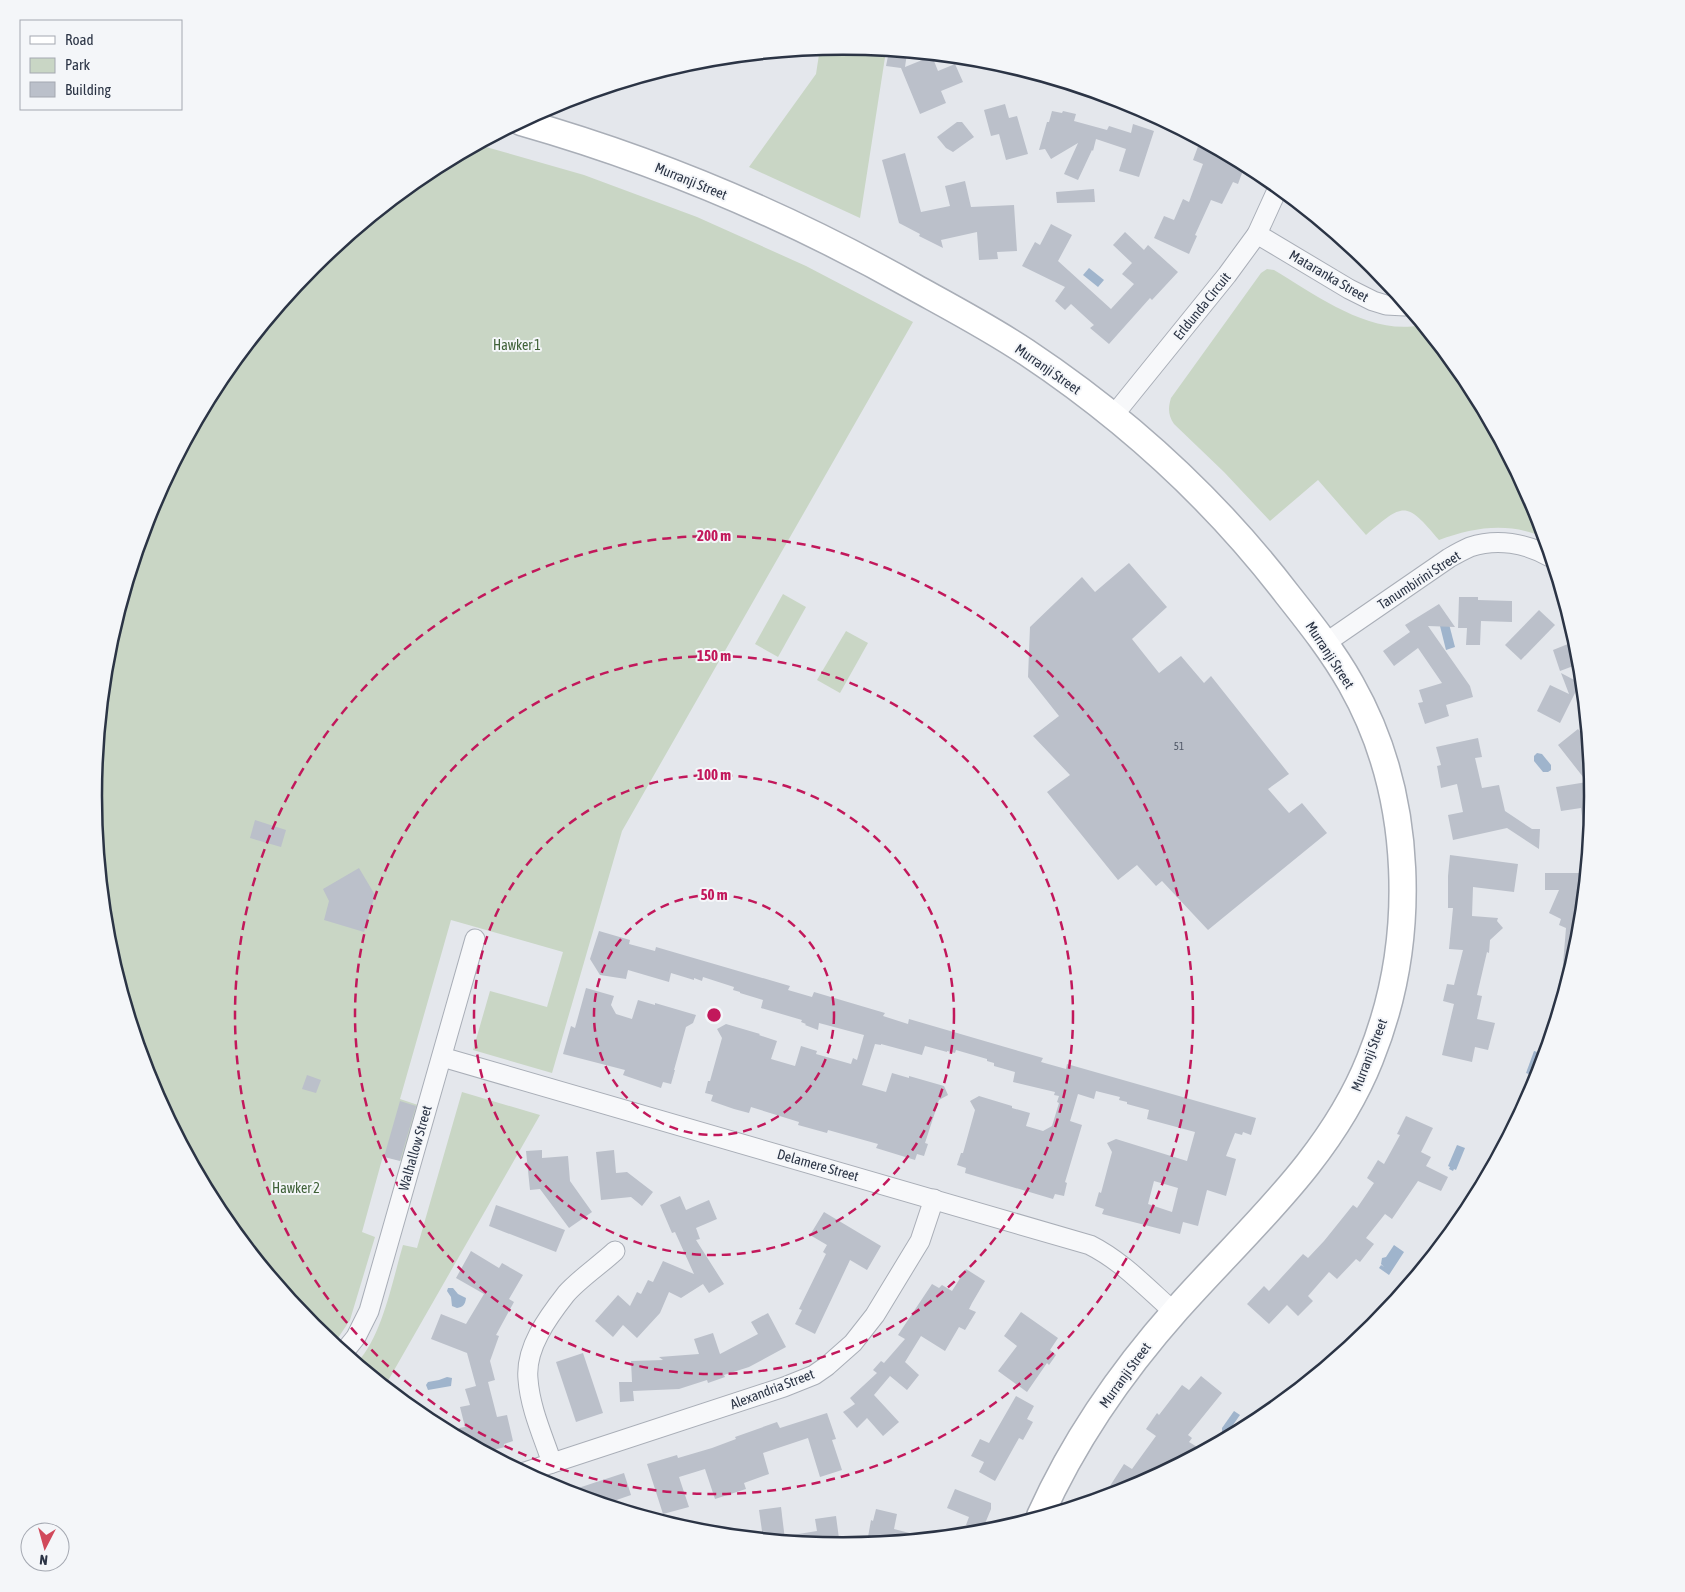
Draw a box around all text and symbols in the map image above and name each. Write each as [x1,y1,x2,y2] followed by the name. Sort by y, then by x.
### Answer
[20,20,182,110] legend
[65,31,94,48] text: Road
[65,56,90,73] text: Park
[65,81,111,98] text: Building
[653,159,729,203] street label: Murranji Street
[1287,247,1371,305] street label: Mataranka Street
[1170,269,1234,343] street label: Erldunda Circuit
[493,337,541,353] park label: Hawker 1
[1012,341,1084,397] street label: Murranji Street
[697,527,731,544] text: 200 m
[1375,547,1463,613] street label: Tanumbirini Street
[1302,619,1358,691] street label: Murranji Street
[697,647,731,664] text: 150 m
[1174,740,1184,752] house number: 51
[697,766,731,783] text: 100 m
[701,886,728,903] text: 50 m
[705,1006,723,1024] centre of rings
[1348,1016,1390,1094] street label: Murranji Street
[395,1104,435,1192] street label: Walhallow Street
[775,1146,861,1184] street label: Delamere Street
[272,1180,320,1196] park label: Hawker 2
[1096,1339,1154,1411] street label: Murranji Street
[728,1366,816,1412] street label: Alexandria Street
[20,1522,70,1572] north arrow
[39,1552,49,1568] text: N

